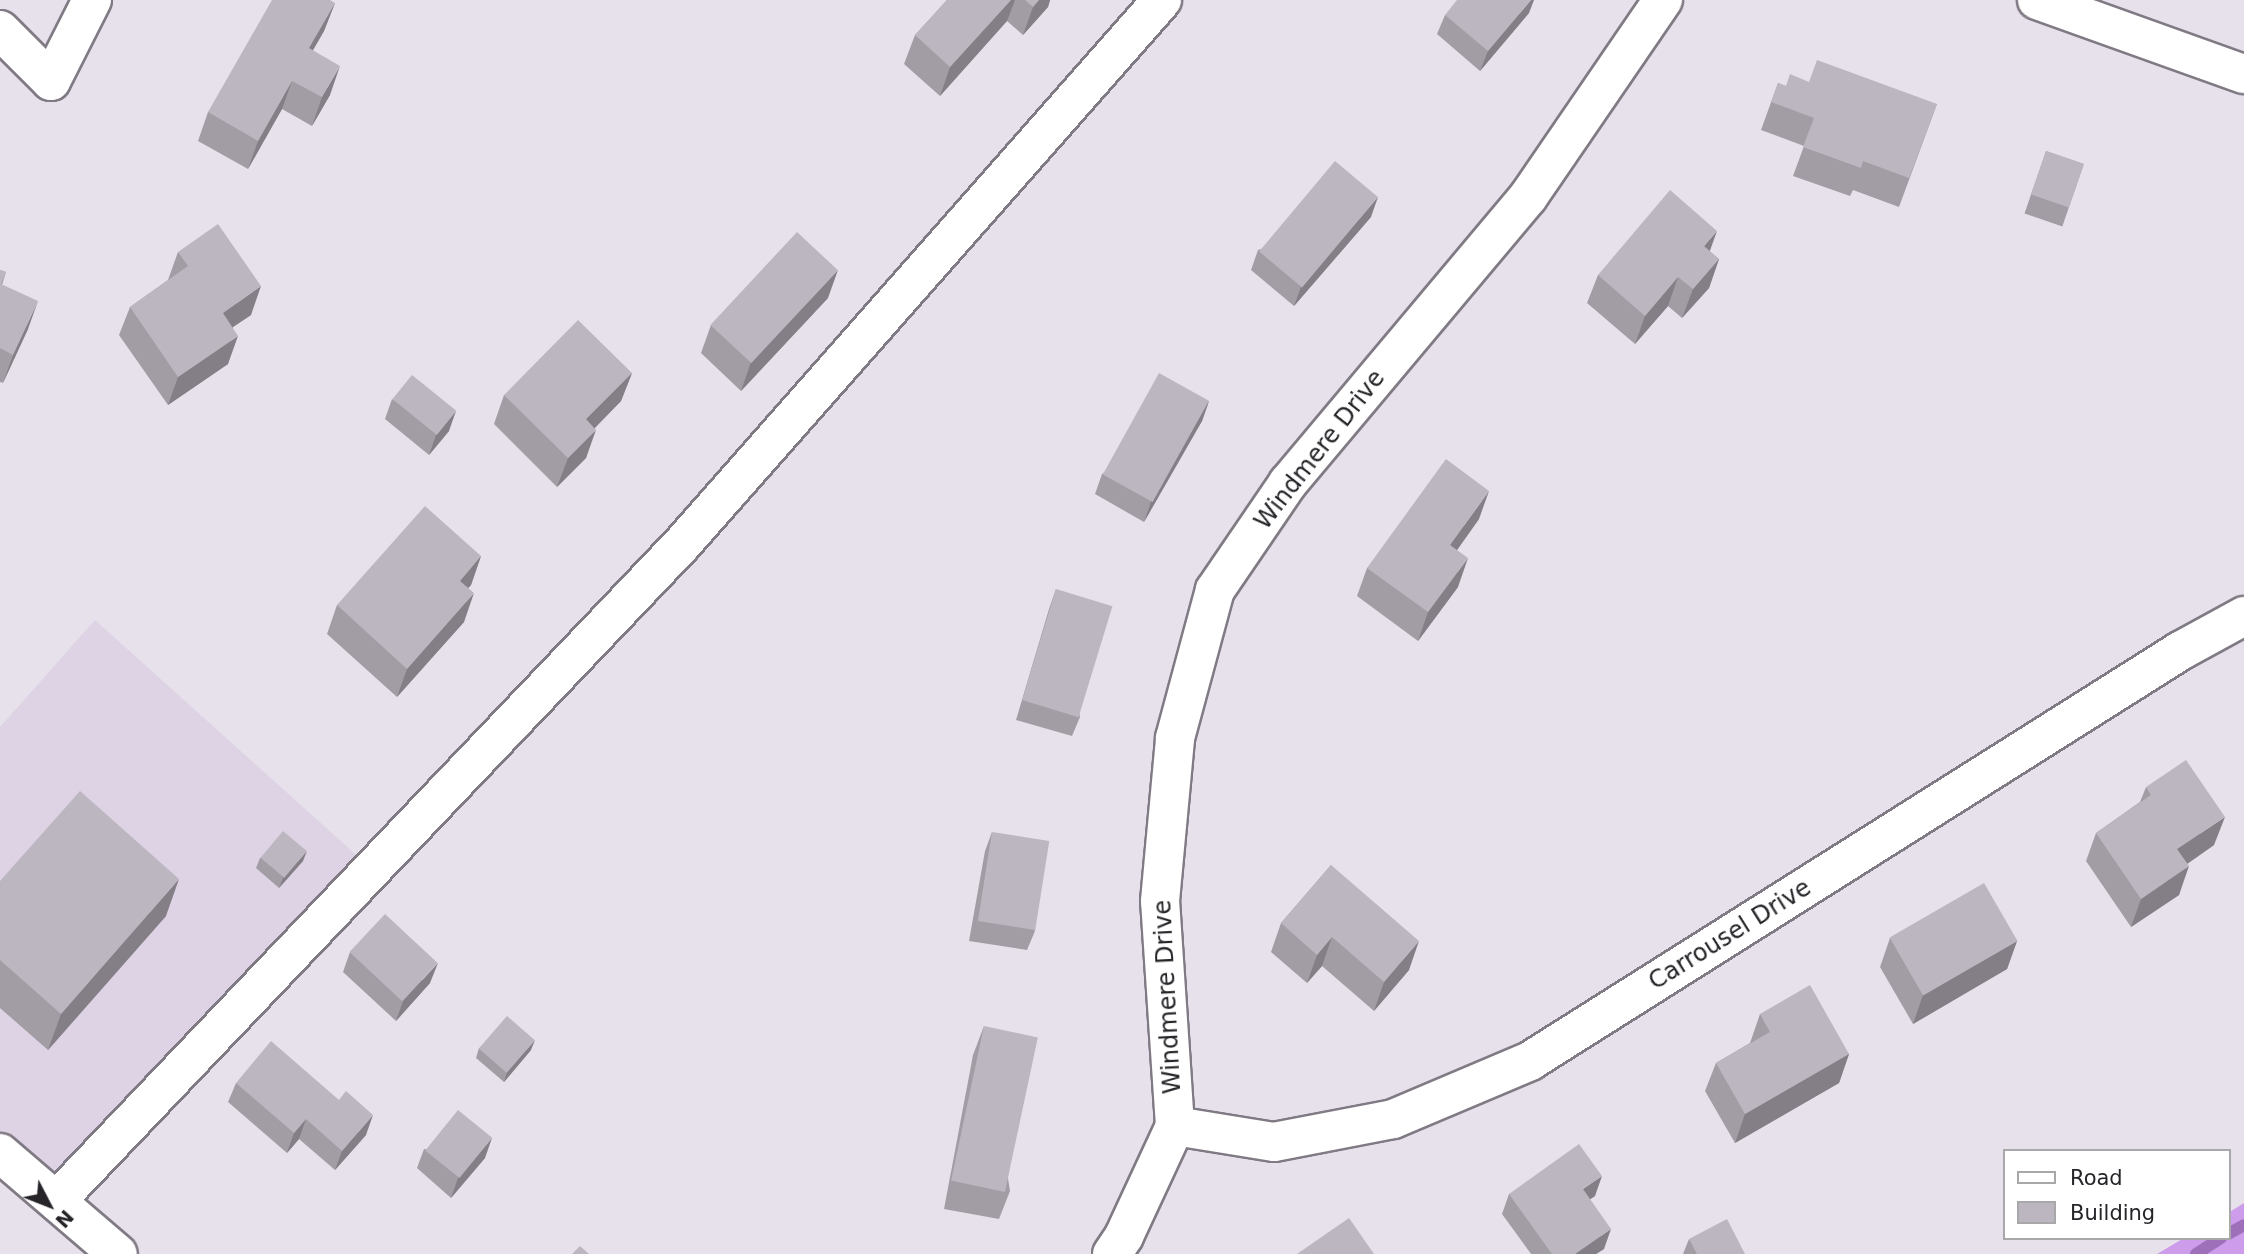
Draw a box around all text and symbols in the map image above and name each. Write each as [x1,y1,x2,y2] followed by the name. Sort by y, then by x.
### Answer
[1249,365,1391,535] street label: Windmere Drive
[1644,874,1816,996] street label: Carrousel Drive
[1149,899,1187,1095] street label: Windmere Drive
[2002,1149,2230,1240] legend
[2070,1166,2123,1190] text: Road
[14,1170,84,1240] north arrow
[2070,1201,2155,1225] text: Building
[51,1206,78,1232] text: N

